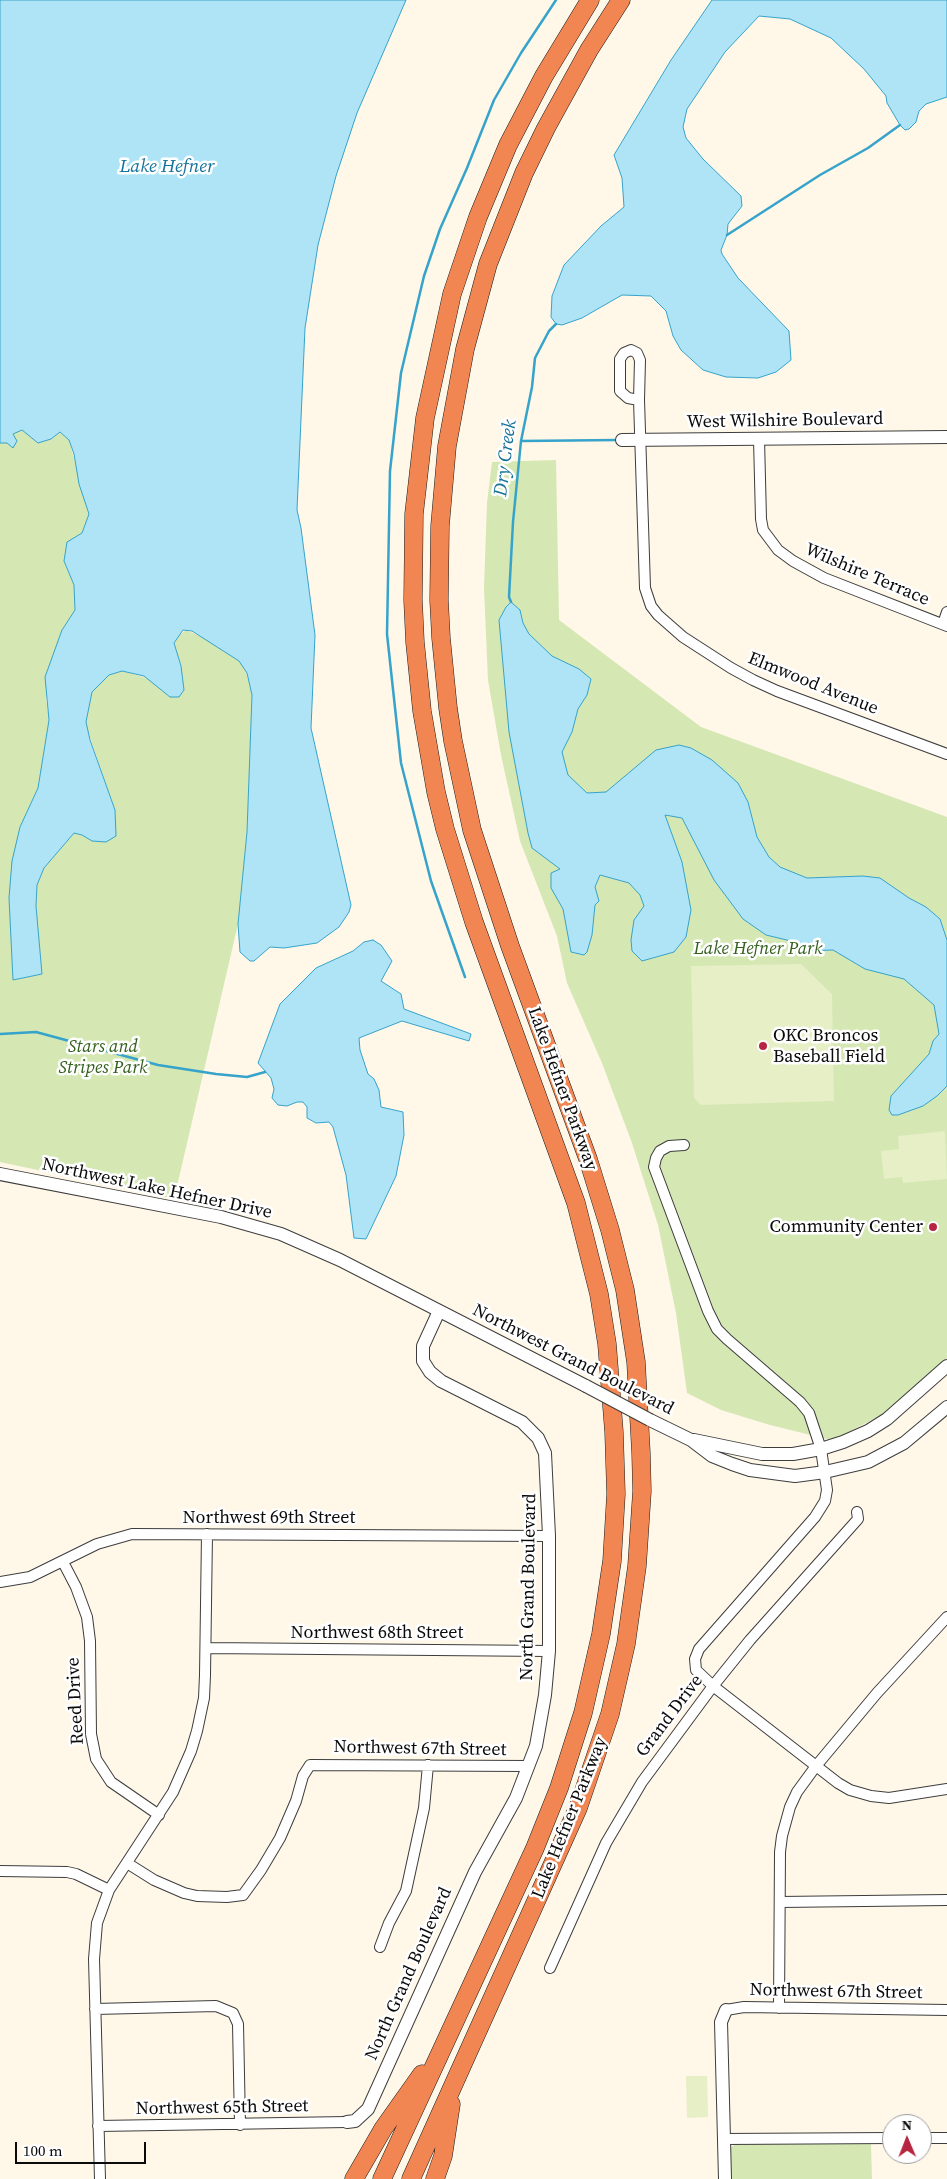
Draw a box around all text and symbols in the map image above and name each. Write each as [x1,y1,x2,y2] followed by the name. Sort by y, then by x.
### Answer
[119,156,215,178] water label: Lake Hefner
[686,408,884,434] street label: West Wilshire Boulevard
[490,418,522,498] water label: Dry Creek
[801,539,933,611] street label: Wilshire Terrace
[745,648,881,720] street label: Elmwood Avenue
[694,938,822,960] park label: Lake Hefner Park
[522,1004,602,1174] street label: Lake Hefner Parkway
[773,1025,885,1068] place label: OKC Broncos Baseball Field
[59,1036,147,1078] park label: Stars and Stripes Park
[757,1040,769,1052] marker: OKC Broncos Baseball Field
[40,1154,274,1224] street label: Northwest Lake Hefner Drive
[769,1216,923,1238] place label: Community Center
[927,1221,939,1233] marker: Community Center
[469,1300,677,1420] street label: Northwest Grand Boulevard
[517,1493,541,1681] street label: North Grand Boulevard
[183,1507,355,1529] street label: Northwest 69th Street
[291,1622,463,1644] street label: Northwest 68th Street
[63,1657,89,1745] street label: Reed Drive
[632,1671,708,1761] street label: Grand Drive
[528,1734,612,1902] street label: Lake Hefner Parkway
[333,1737,507,1761] street label: Northwest 67th Street
[361,1884,457,2064] street label: North Grand Boulevard
[749,1980,923,2004] street label: Northwest 67th Street
[135,2096,309,2120] street label: Northwest 65th Street
[882,2114,932,2164] north arrow
[901,2115,912,2135] text: N
[18,2132,149,2164] scale bar
[23,2140,63,2161] text: 100 m

